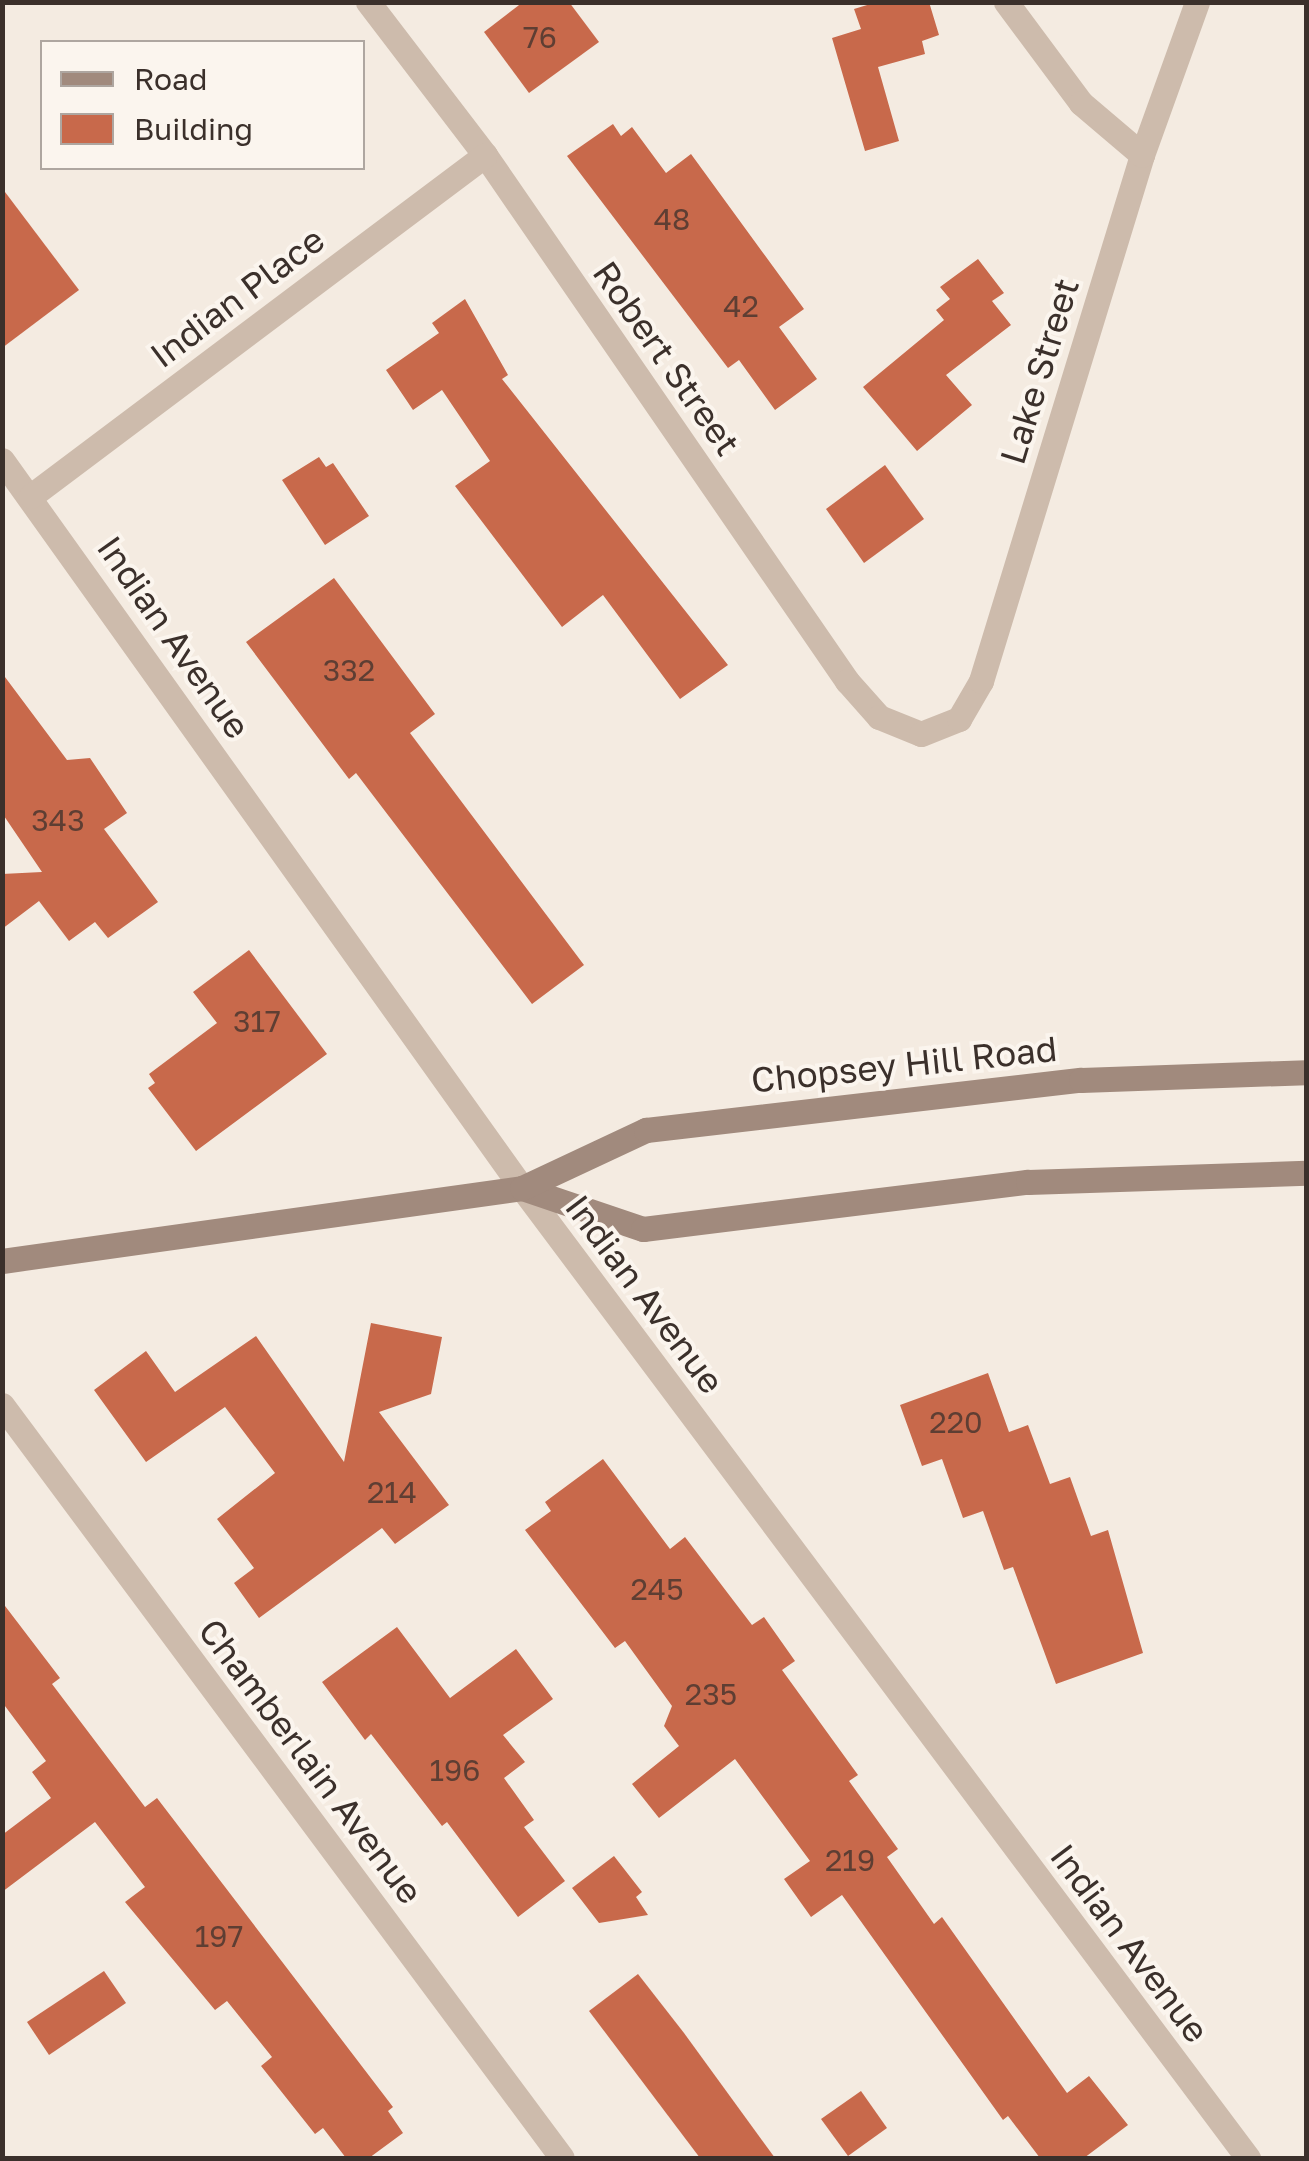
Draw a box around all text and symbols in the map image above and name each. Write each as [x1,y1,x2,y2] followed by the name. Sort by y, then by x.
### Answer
[523,19,557,55] house number: 76
[40,40,365,170] legend
[134,61,208,97] text: Road
[134,111,253,147] text: Building
[654,201,690,237] house number: 48
[142,218,332,376] street label: Indian Place
[585,253,749,463] street label: Robert Street
[991,273,1087,469] street label: Lake Street
[723,288,759,324] house number: 42
[89,528,259,746] street label: Indian Avenue
[323,652,375,688] house number: 332
[31,802,85,838] house number: 343
[233,1003,281,1039] house number: 317
[749,1027,1059,1101] street label: Chopsey Hill Road
[557,1187,733,1401] street label: Indian Avenue
[929,1404,983,1440] house number: 220
[367,1474,417,1510] house number: 214
[630,1571,684,1607] house number: 245
[190,1610,432,1912] street label: Chamberlain Avenue
[685,1676,737,1712] house number: 235
[430,1752,480,1788] house number: 196
[1042,1836,1218,2050] street label: Indian Avenue
[825,1842,875,1878] house number: 219
[195,1918,243,1954] house number: 197

